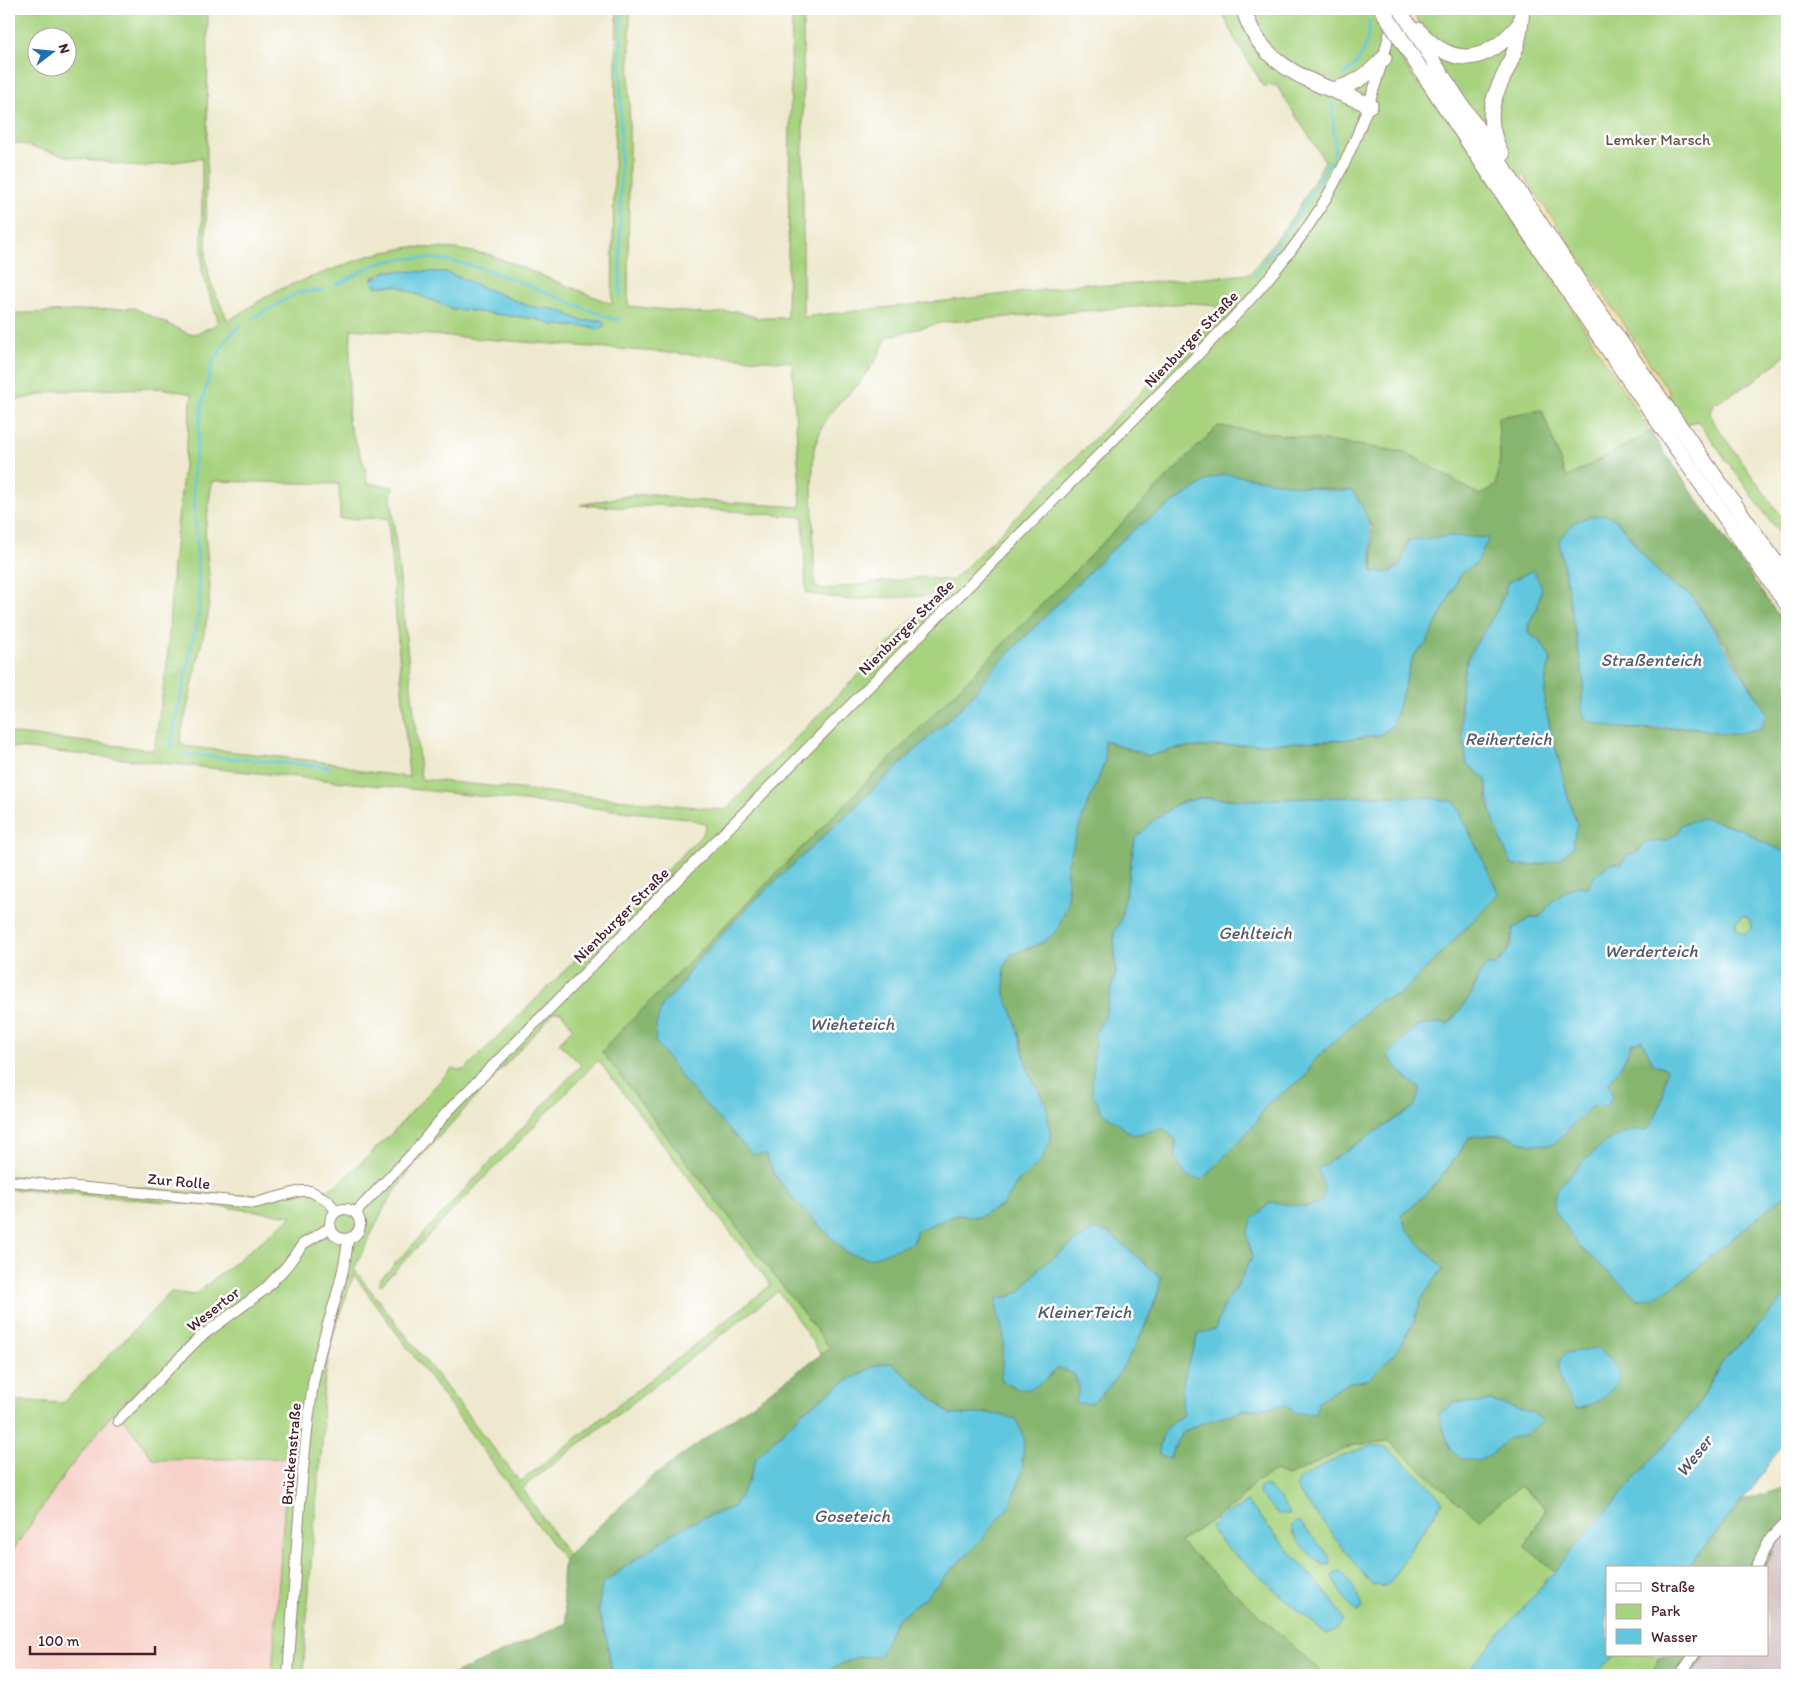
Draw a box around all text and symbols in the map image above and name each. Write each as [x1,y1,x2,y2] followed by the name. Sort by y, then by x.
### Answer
[28,28,78,78] north arrow
[55,42,73,55] text: N
[1605,130,1711,149] park label: Lemker Marsch
[1140,286,1242,391] street label: Nienburger Straße
[854,575,958,679] street label: Nienburger Straße
[1601,649,1702,671] water label: Straßenteich
[1465,728,1552,750] water label: Reiherteich
[569,863,673,967] street label: Nienburger Straße
[1218,922,1292,944] water label: Gehlteich
[1604,940,1698,962] water label: Werderteich
[810,1013,895,1035] water label: Wieheteich
[147,1169,211,1193] street label: Zur Rolle
[183,1282,244,1336] street label: Wesertor
[1037,1301,1132,1323] water label: KleinerTeich
[277,1402,305,1506] street label: Brückenstraße
[1671,1429,1718,1481] water label: Weser
[814,1505,890,1527] water label: Goseteich
[1606,1566,1768,1656] legend
[1651,1578,1695,1596] text: Straße
[1651,1602,1681,1620] text: Park
[30,1624,155,1656] scale bar
[1651,1628,1698,1646] text: Wasser
[38,1632,80,1650] text: 100 m

